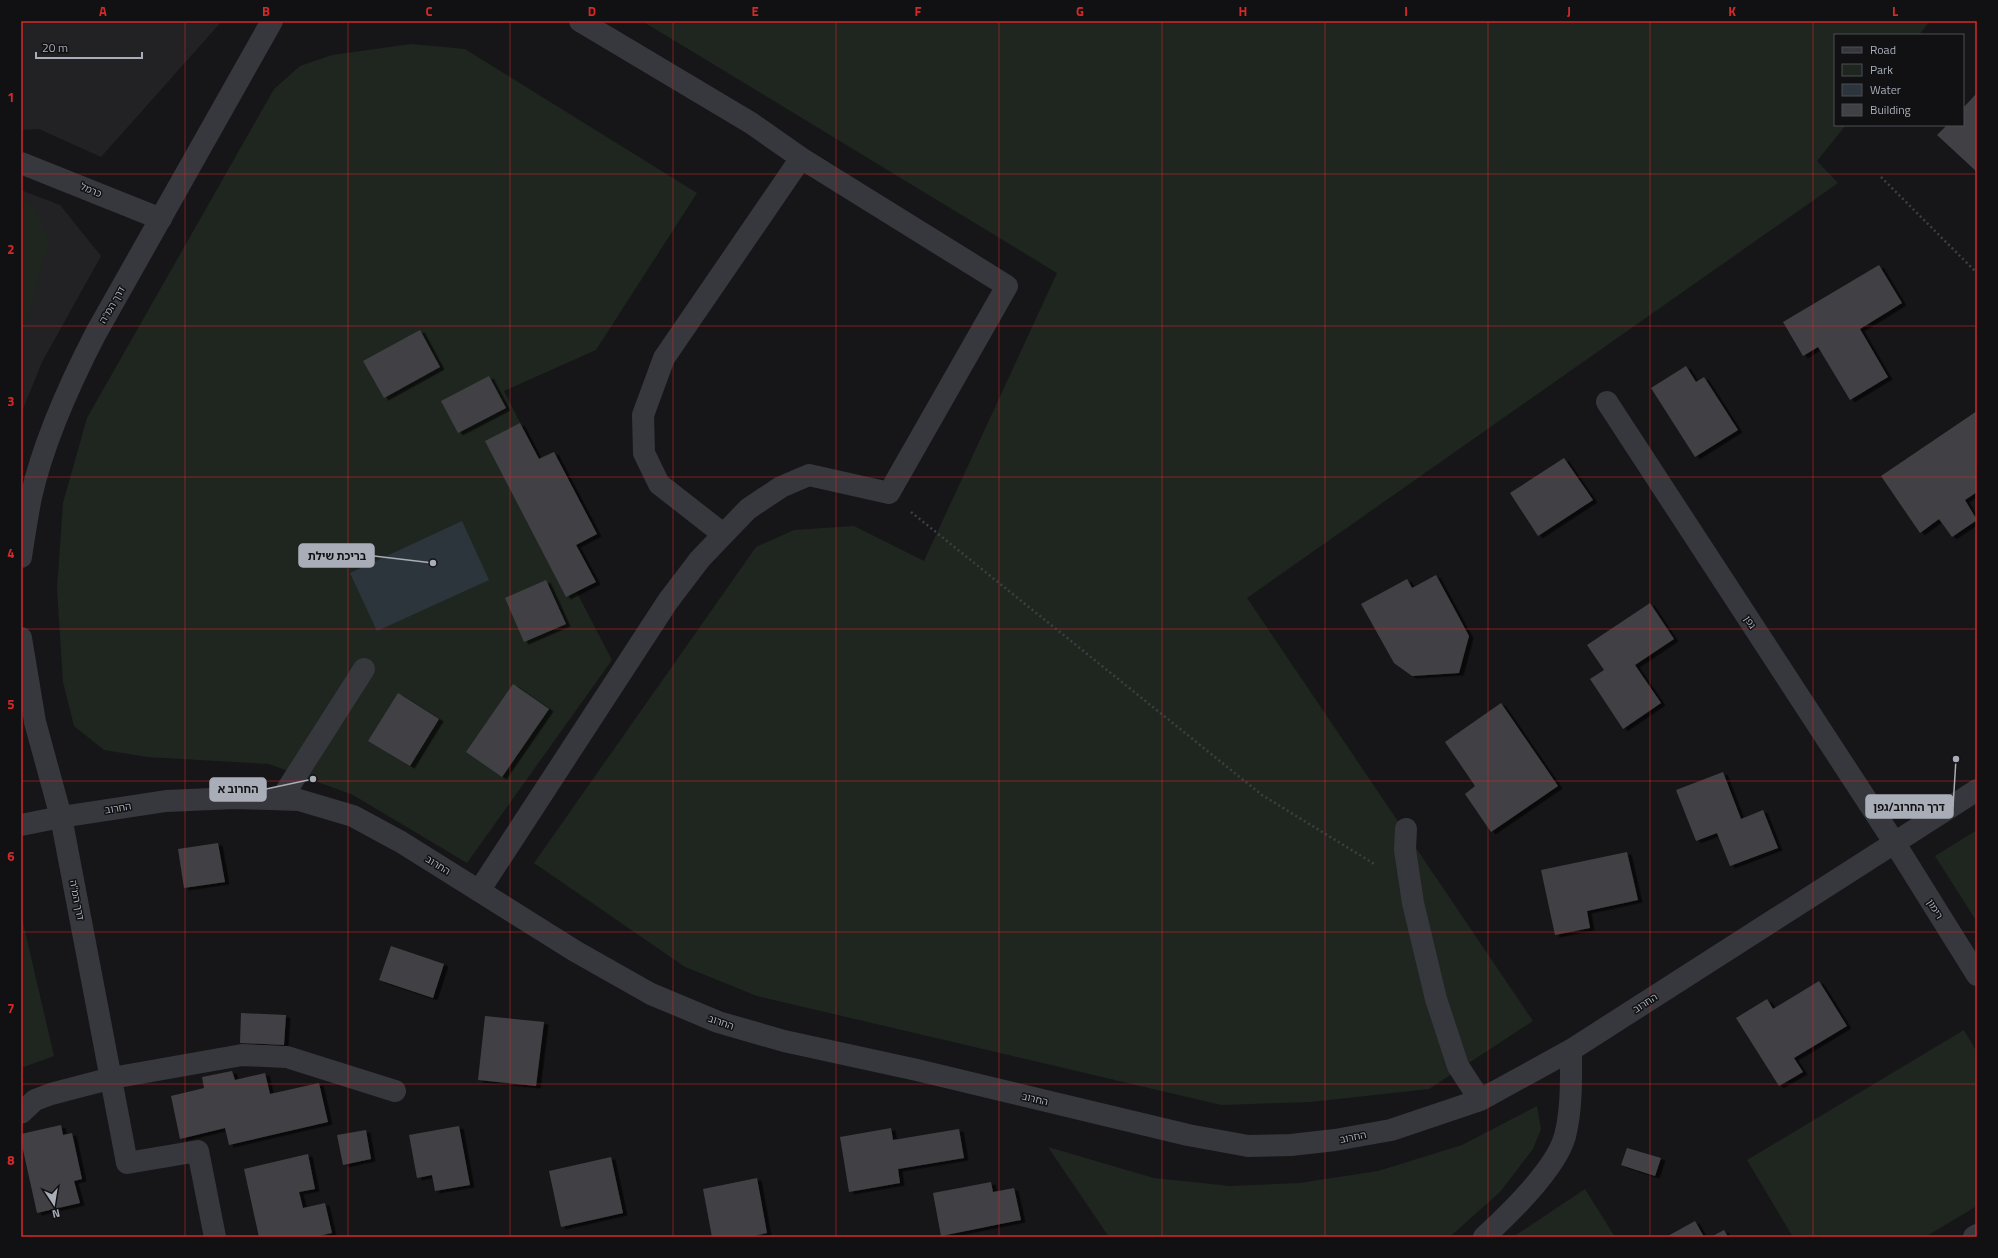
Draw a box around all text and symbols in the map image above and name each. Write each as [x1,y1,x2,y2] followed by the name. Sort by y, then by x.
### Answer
[99,1,107,21] text: A
[262,1,270,21] text: B
[425,1,433,21] text: C
[588,1,596,21] text: D
[751,1,759,21] text: E
[915,1,922,21] text: F
[1076,1,1084,21] text: G
[1239,1,1247,21] text: H
[1404,1,1408,21] text: I
[1567,1,1571,21] text: J
[1728,1,1736,21] text: K
[1892,1,1898,21] text: L
[36,34,142,60] scale bar
[1834,34,1964,126] legend
[42,38,68,57] text: 20 m
[1870,40,1896,59] text: Road
[1870,60,1893,79] text: Park
[1870,80,1901,99] text: Water
[7,87,15,107] text: 1
[1870,100,1911,119] text: Building
[78,179,104,201] street label: כרמל
[7,239,15,259] text: 2
[95,283,129,326] street label: דרך המ"ה
[7,391,15,411] text: 3
[7,543,15,563] text: 4
[299,544,374,567] callout: בריכת שילת
[308,548,367,564] text: בריכת שילת
[1740,613,1760,632] street label: גפן
[7,694,15,714] text: 5
[210,778,266,801] callout: החרוב א
[218,781,258,797] text: החרוב א
[1866,795,1953,818] callout: דרך החרוב/גפן
[104,798,132,818] street label: החרוב
[1873,799,1945,815] text: דרך החרוב/גפן
[7,846,15,866] text: 6
[423,852,453,878] street label: החרוב
[66,879,88,922] street label: דרך המ"ה
[1923,896,1947,922] street label: רימון
[1630,989,1660,1017] street label: החרוב
[7,998,15,1018] text: 7
[706,1011,736,1033] street label: החרוב
[1020,1088,1050,1110] street label: החרוב
[1338,1127,1368,1147] street label: החרוב
[7,1150,15,1170] text: 8
[34,1184,74,1224] north arrow
[51,1205,61,1222] text: N

